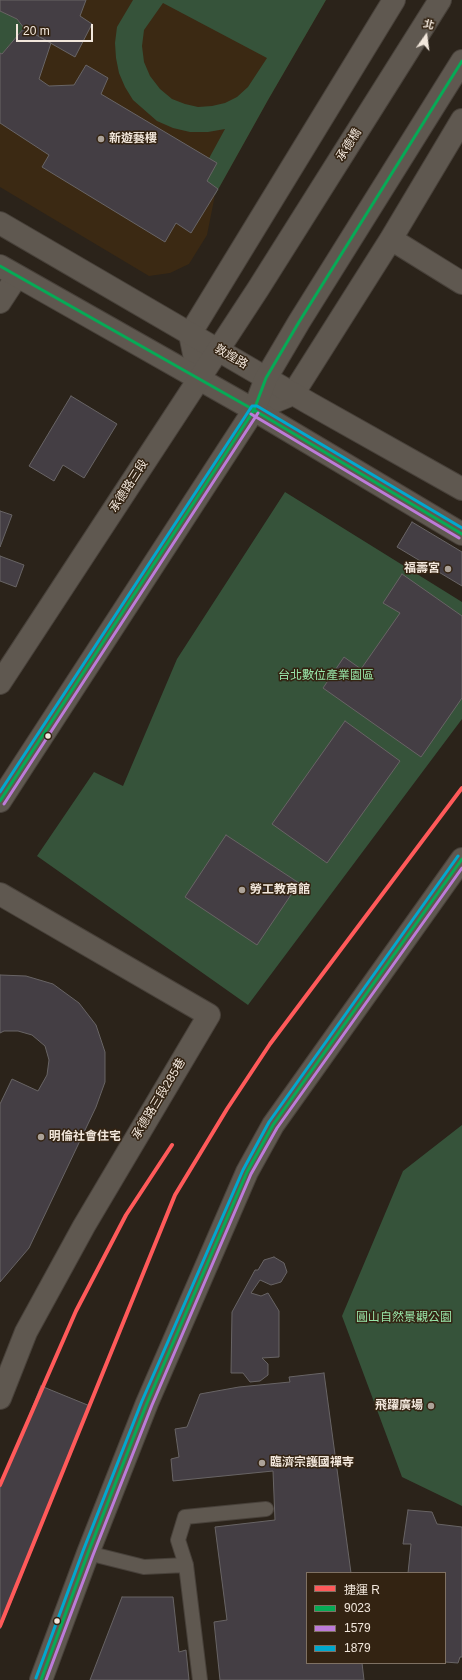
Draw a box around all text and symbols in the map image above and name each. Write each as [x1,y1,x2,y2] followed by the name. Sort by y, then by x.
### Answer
[18,16,95,42] scale bar
[406,16,446,56] north arrow
[422,17,436,32] text: 北
[23,24,50,38] text: 20 m
[333,126,365,164] street label: 承德橋
[109,132,157,146] place label: 新遊藝樓
[96,134,106,144] marker: 新遊藝樓
[212,342,250,372] street label: 敦煌路
[107,457,151,515] street label: 承德路三段
[404,562,440,576] place label: 福壽宮
[443,564,453,574] marker: 福壽宮
[278,669,374,683] park label: 台北數位產業園區
[43,731,53,741] unlabelled marker
[250,883,310,897] place label: 勞工教育館
[237,885,247,895] marker: 勞工教育館
[129,1056,189,1142] street label: 承德路三段285巷
[49,1130,121,1144] place label: 明倫社會住宅
[36,1132,46,1142] marker: 明倫社會住宅
[356,1311,452,1325] park label: 圓山自然景觀公園
[375,1399,423,1413] place label: 飛躍廣場
[426,1401,436,1411] marker: 飛躍廣場
[270,1456,354,1470] place label: 臨濟宗護國禪寺
[257,1458,267,1468] marker: 臨濟宗護國禪寺
[306,1572,446,1664] legend
[344,1583,380,1597] text: 捷運 R
[344,1601,371,1615] text: 9023
[52,1616,62,1626] unlabelled marker
[344,1621,371,1635] text: 1579
[344,1641,371,1655] text: 1879

